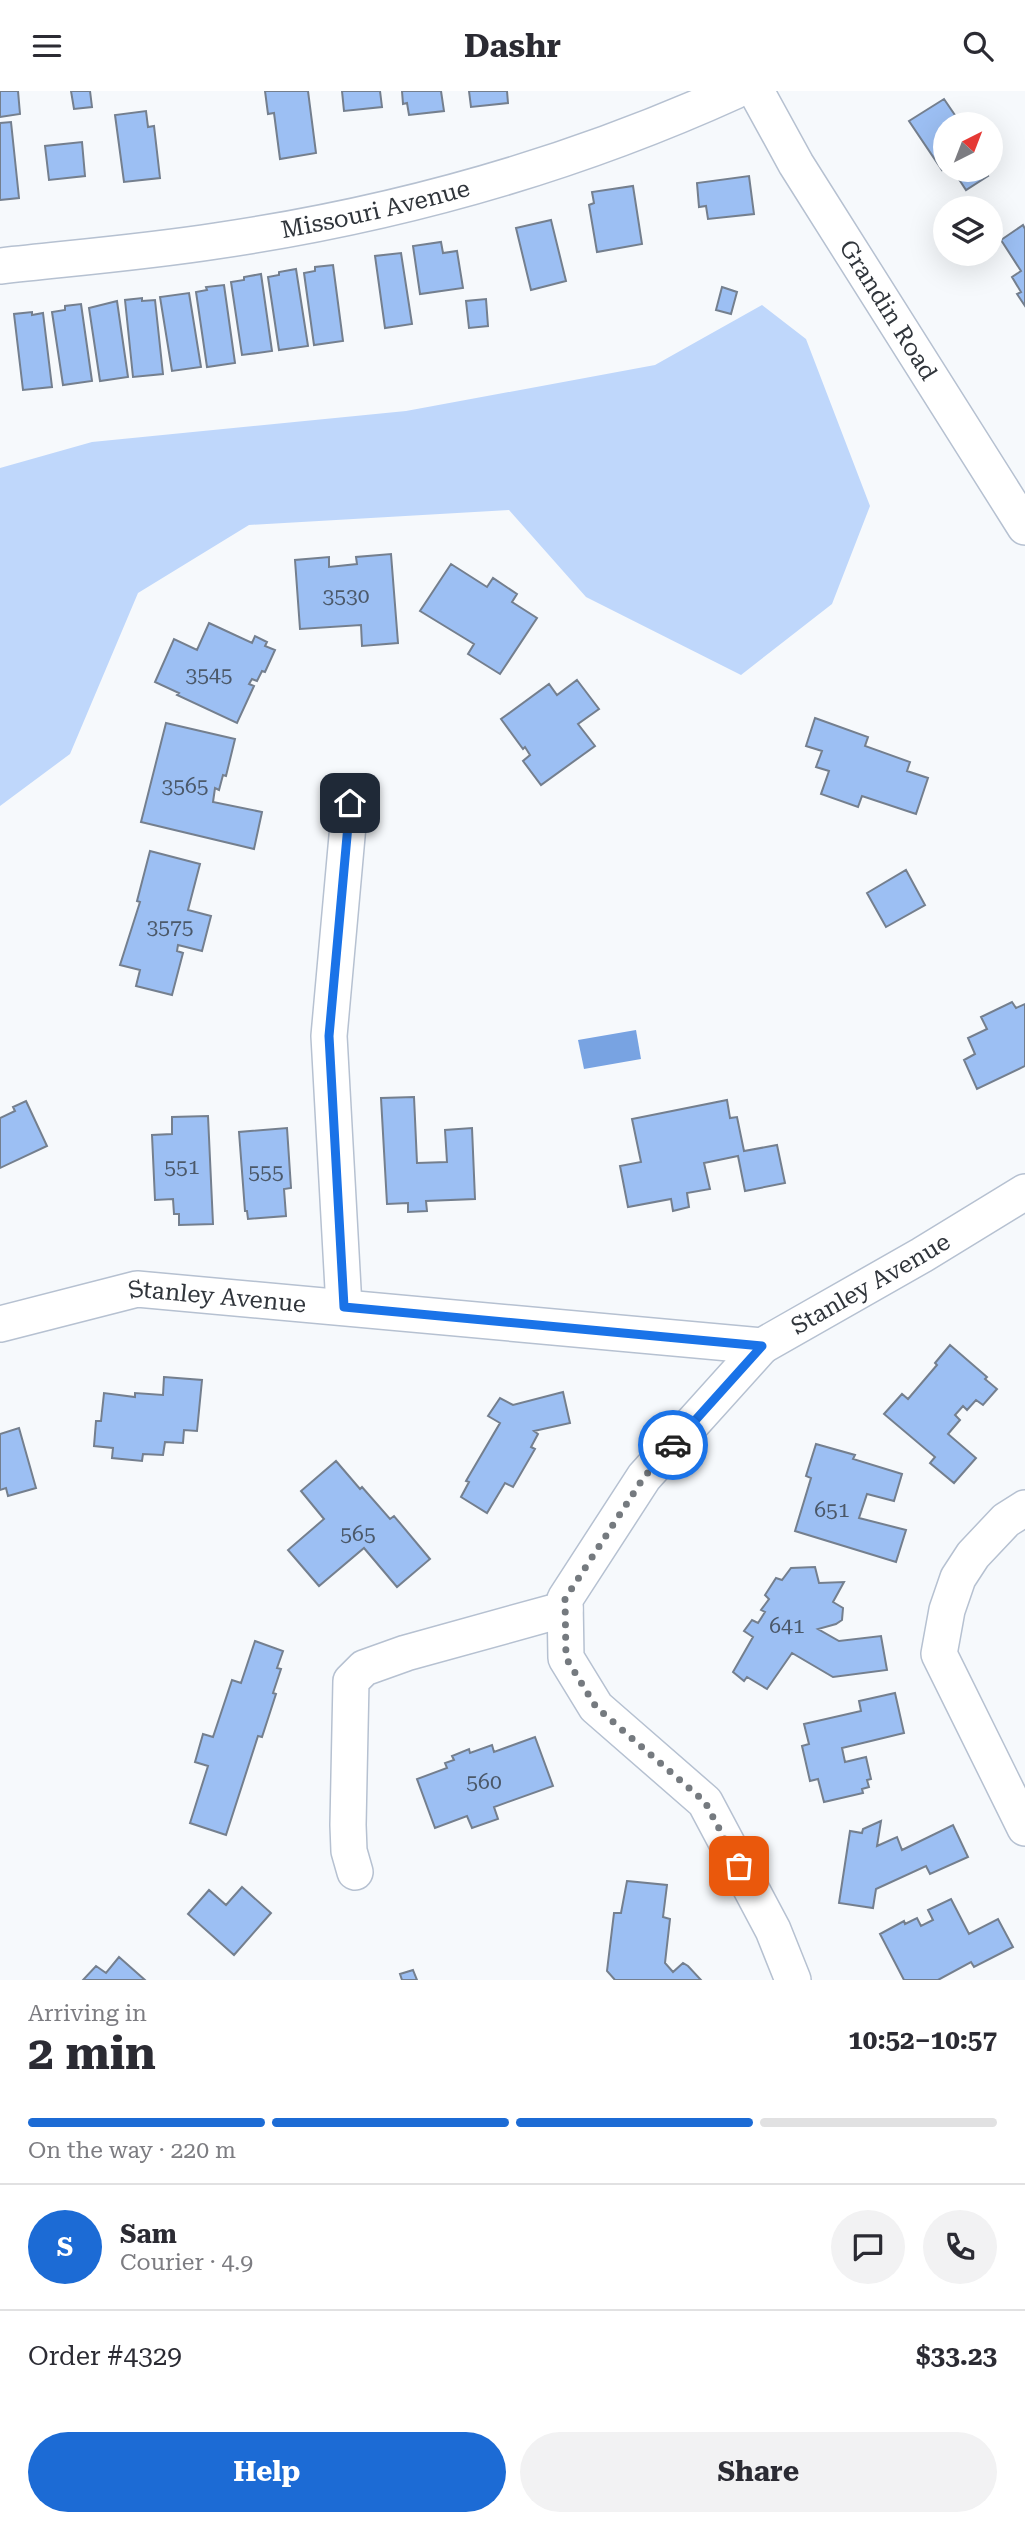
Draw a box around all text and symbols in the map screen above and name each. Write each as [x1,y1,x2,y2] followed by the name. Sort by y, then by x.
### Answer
[28,27,66,65] icon: menu
[464,27,561,65] text: Dashr
[959,27,997,65] icon: search
[933,112,1003,182] north arrow
[933,112,1003,266] map controls
[279,174,473,244] street label: Missouri Avenue
[933,196,1003,266] button: layers
[834,235,943,385] street label: Grandin Road
[322,584,370,608] house number: 3530
[185,663,233,687] house number: 3545
[320,773,380,833] pin
[161,774,209,798] house number: 3565
[331,784,369,822] icon: home
[146,915,194,939] house number: 3575
[164,1155,200,1179] house number: 551
[248,1160,284,1184] house number: 555
[786,1227,955,1341] street label: Stanley Avenue
[125,1274,307,1318] street label: Stanley Avenue
[638,1410,708,1480] courier
[654,1426,692,1464] icon: car
[814,1498,850,1522] house number: 651
[340,1522,376,1546] house number: 565
[769,1614,805,1638] house number: 641
[466,1770,502,1794] house number: 560
[709,1836,769,1896] pin
[720,1847,758,1885] icon: bag
[28,2000,147,2027] text: Arriving in
[848,2025,997,2055] text: 10:52–10:57
[28,2026,156,2080] text: 2 min
[28,2137,236,2164] text: On the way · 220 m
[831,2210,905,2284] button: chat
[923,2210,997,2284] button: phone
[120,2219,177,2249] text: Sam
[57,2232,73,2262] text: S
[120,2249,253,2276] text: Courier · 4.9
[28,2341,182,2371] text: Order #4329
[916,2341,997,2371] text: $33.23
[28,2432,506,2512] button: Help
[520,2432,997,2512] button: Share

